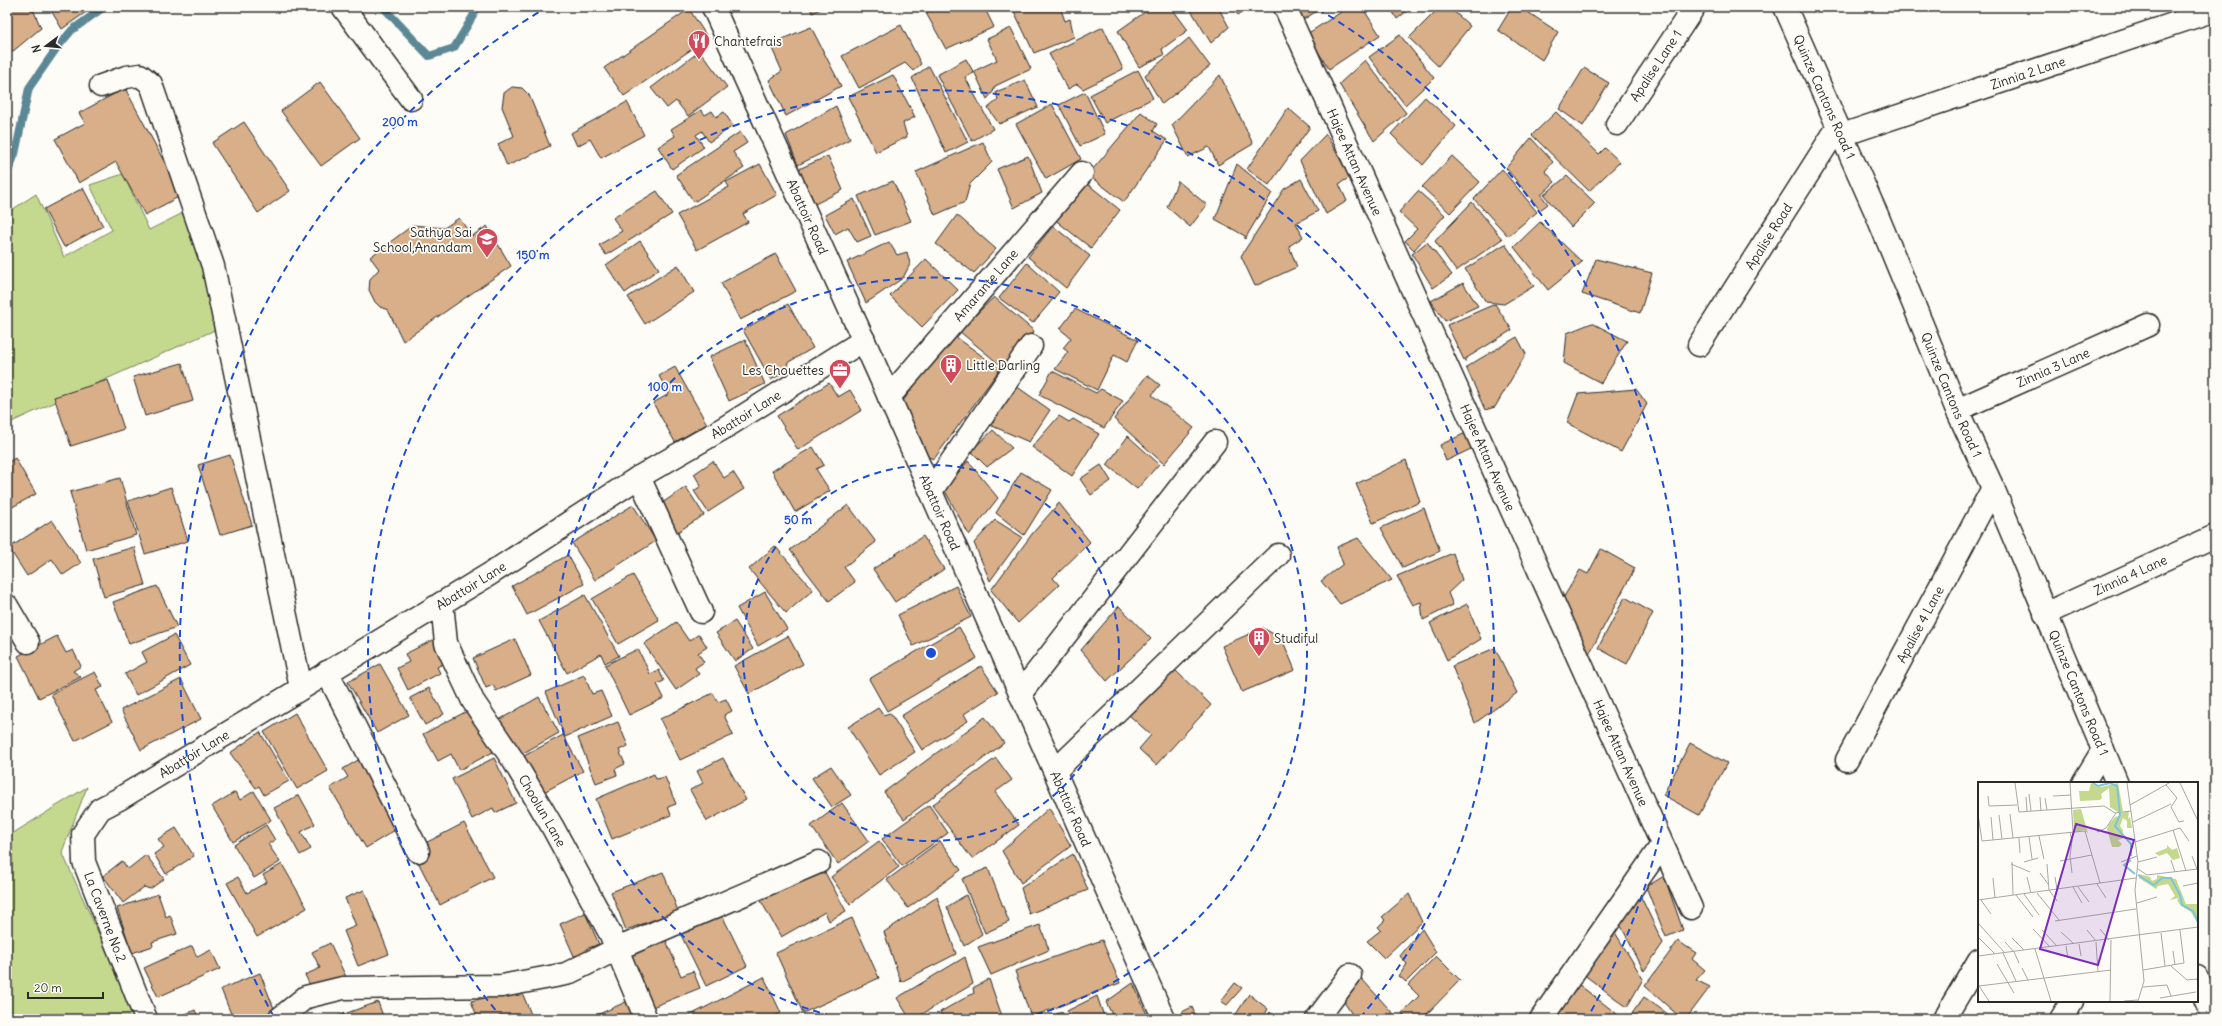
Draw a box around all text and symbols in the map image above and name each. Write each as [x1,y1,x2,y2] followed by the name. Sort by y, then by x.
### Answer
[26,26,66,66] north arrow
[1626,26,1685,105] street label: Apalise Lane 1
[686,28,712,61] restaurant icon: Chantefrais
[1790,32,1860,161] street label: Quinze Cantons Road 1
[714,33,782,50] place label: Chantefrais
[29,43,44,54] text: N
[1988,52,2068,93] street label: Zinnia 2 Lane
[1323,106,1386,218] street label: Hajee Attan Avenue
[382,114,418,129] text: 200 m
[783,176,832,257] street label: Abattoir Road
[1741,199,1796,273] street label: Apalise Road
[373,224,472,256] place label: Sathya Sai School,Anandam
[474,226,500,259] school or university icon: Sathya Sai School,Anandam
[950,245,1022,325] street label: Amarante Lane
[517,247,550,262] text: 150 m
[1917,330,1986,460] street label: Quinze Cantons Road 1
[2014,344,2092,391] street label: Zinnia 3 Lane
[938,352,964,385] building icon: Little Darling
[827,357,853,390] office icon: Les Chouettes
[966,357,1040,374] place label: Little Darling
[742,362,824,379] place label: Les Chouettes
[648,379,682,394] text: 100 m
[708,386,784,442] street label: Abattoir Lane
[1456,401,1519,514] street label: Hajee Attan Avenue
[916,472,964,553] street label: Abattoir Road
[784,512,813,527] text: 50 m
[2091,551,2170,599] street label: Zinnia 4 Lane
[432,557,509,613] street label: Abattoir Lane
[1892,583,1947,666] street label: Apalise 4 Lane
[1246,625,1272,658] building icon: Studiful
[2045,627,2113,758] street label: Quinze Cantons Road 1
[1274,630,1318,647] place label: Studiful
[924,646,938,660] centre of rings
[1590,697,1653,809] street label: Hajee Attan Avenue
[155,726,232,781] street label: Abattoir Lane
[1047,768,1095,849] street label: Abattoir Road
[515,771,570,850] street label: Choolun Lane
[1978,782,2198,1002] inset map
[80,869,130,965] street label: La Caverne No.2
[28,974,103,1000] scale bar
[34,980,62,995] text: 20 m

